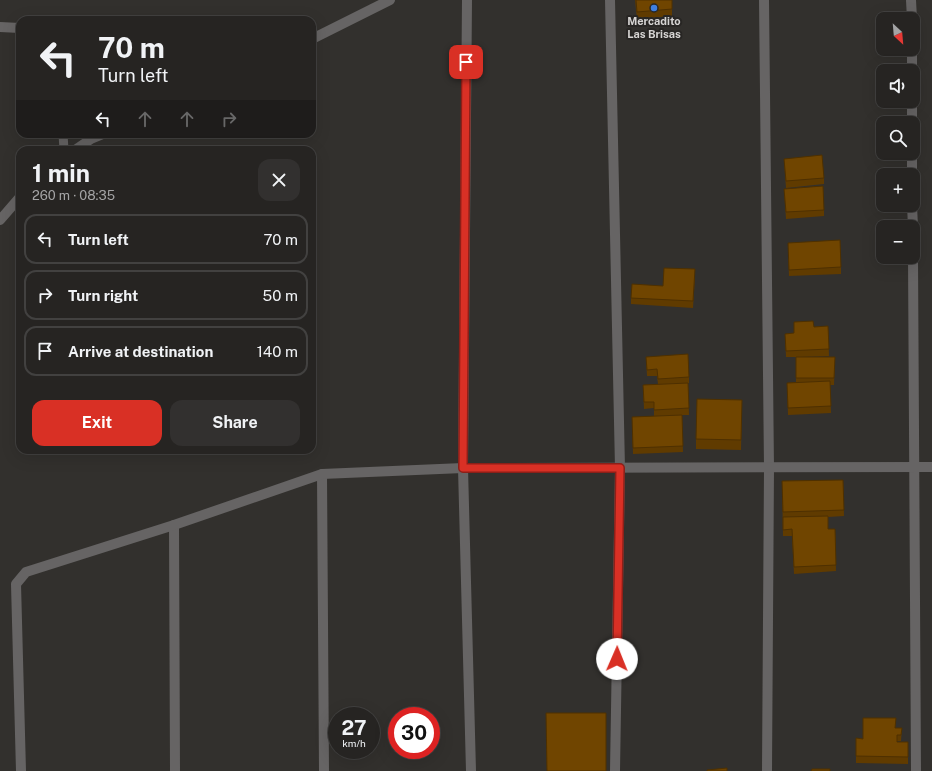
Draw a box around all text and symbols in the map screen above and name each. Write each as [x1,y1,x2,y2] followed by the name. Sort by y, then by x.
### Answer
[649,3,659,13] marker: Mercadito Las Brisas
[876,12,920,56] north arrow
[876,12,920,264] map controls
[627,15,681,40] place label: Mercadito Las Brisas
[98,31,165,64] text: 70 m
[32,32,84,84] icon: left
[449,45,483,79] pin
[455,51,477,73] icon: arrive
[876,64,920,108] button: sound
[98,65,168,86] text: Turn left
[92,108,114,130] icon: left
[134,108,156,130] icon: ahead
[176,108,198,130] icon: ahead
[218,108,240,130] icon: right
[876,116,920,160] button: search
[32,159,90,187] text: 1 min
[258,159,300,201] button: close
[876,168,920,212] button: +
[32,188,115,203] text: 260 m · 08:35
[876,220,920,264] button: −
[34,228,56,250] icon: left
[68,231,129,248] text: Turn left
[263,231,298,248] text: 70 m
[34,284,56,306] icon: right
[68,287,138,304] text: Turn right
[263,287,298,304] text: 50 m
[34,340,56,362] icon: arrive
[68,343,213,360] text: Arrive at destination
[257,343,298,360] text: 140 m
[32,400,162,446] button: Exit
[170,400,300,446] button: Share
[596,638,638,680] position arrow
[388,707,440,759] speed limit sign: 30
[341,716,367,740] text: 27
[342,737,366,749] text: km/h

